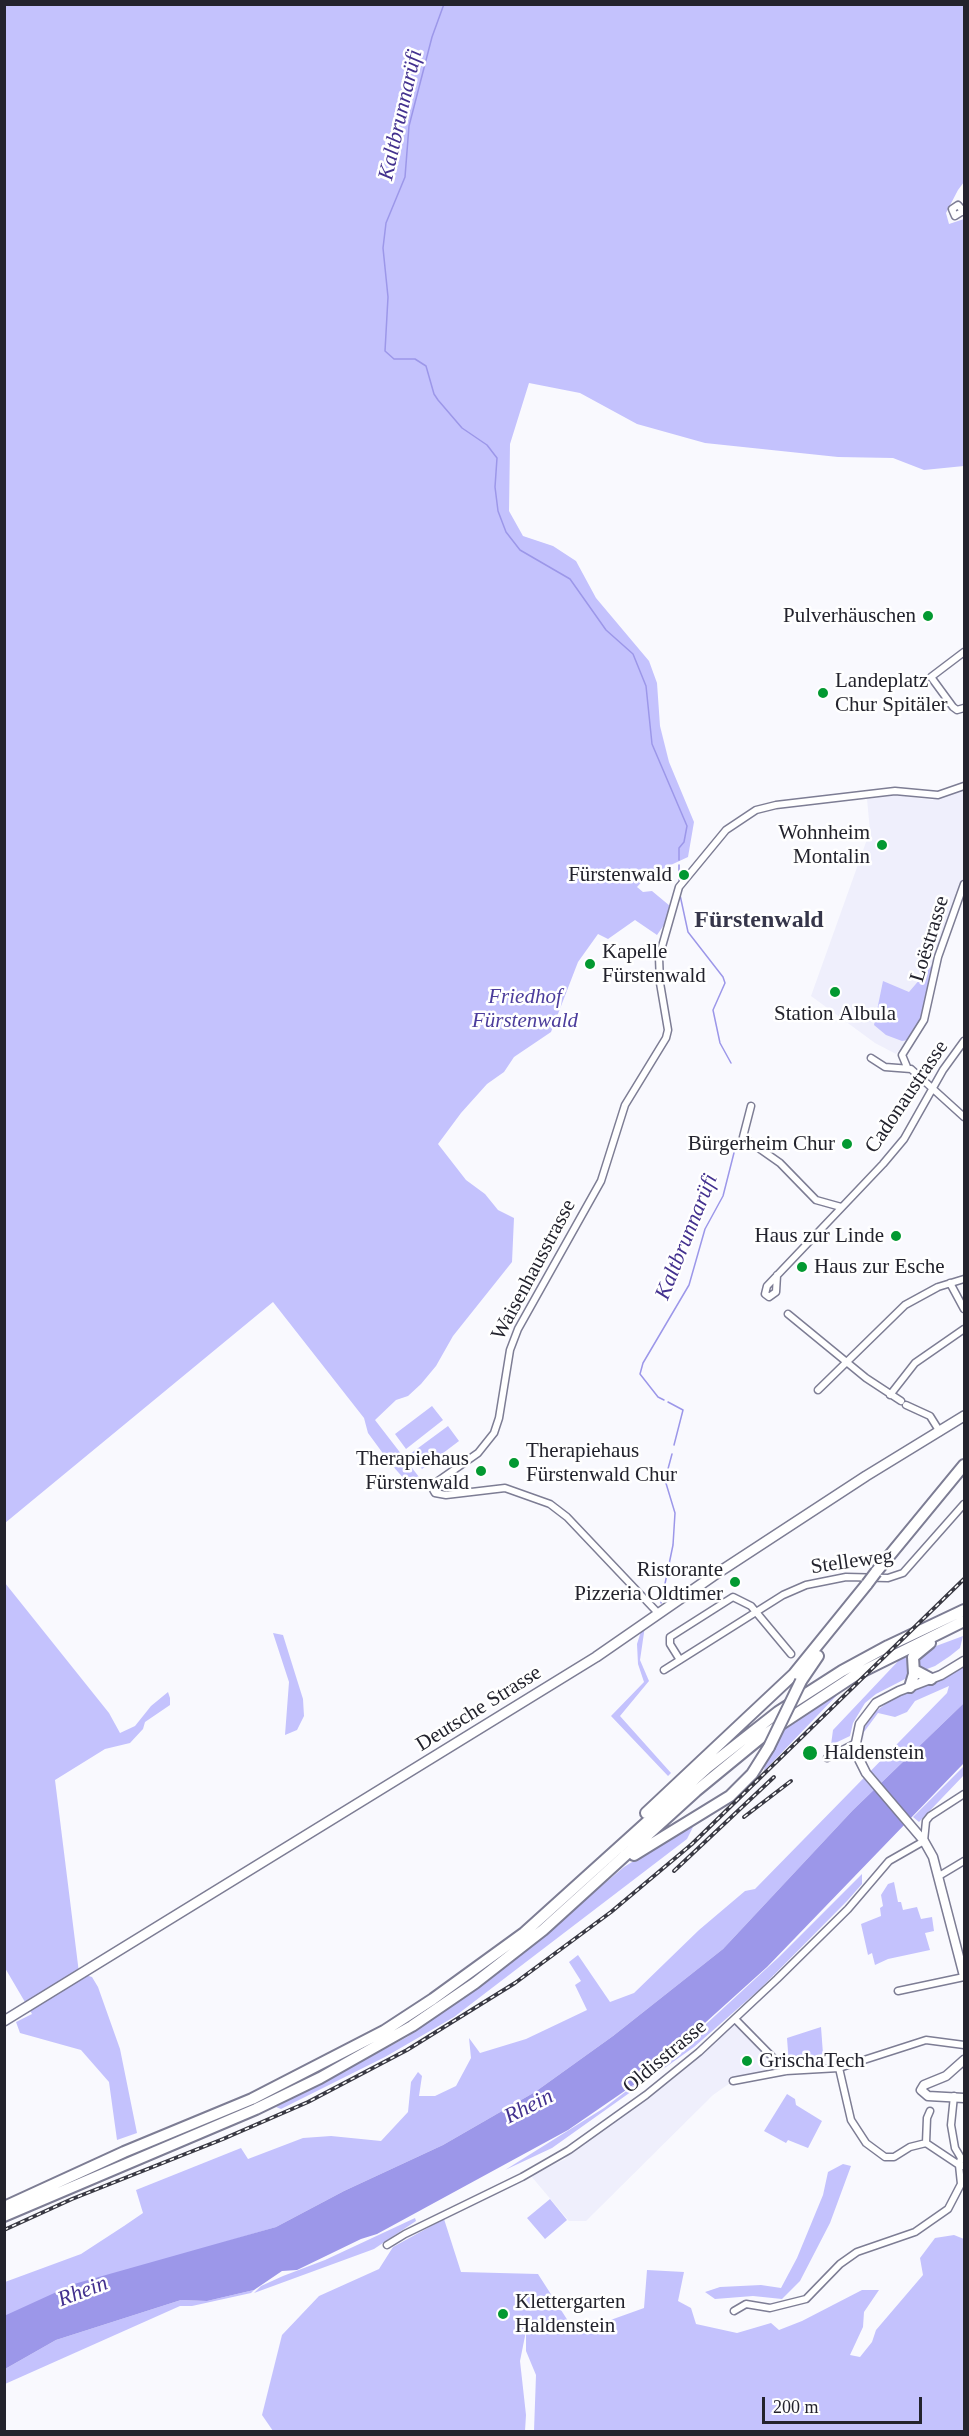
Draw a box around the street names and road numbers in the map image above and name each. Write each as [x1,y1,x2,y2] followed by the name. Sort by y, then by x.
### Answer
[905,893,955,985] street label: Loëstrasse
[860,1036,954,1158] street label: Cadonaustrasse
[486,1195,582,1345] street label: Waisenhausstrasse
[809,1544,895,1580] street label: Stelleweg
[412,1660,546,1758] street label: Deutsche Strasse
[618,2015,712,2099] street label: Oldisstrasse

